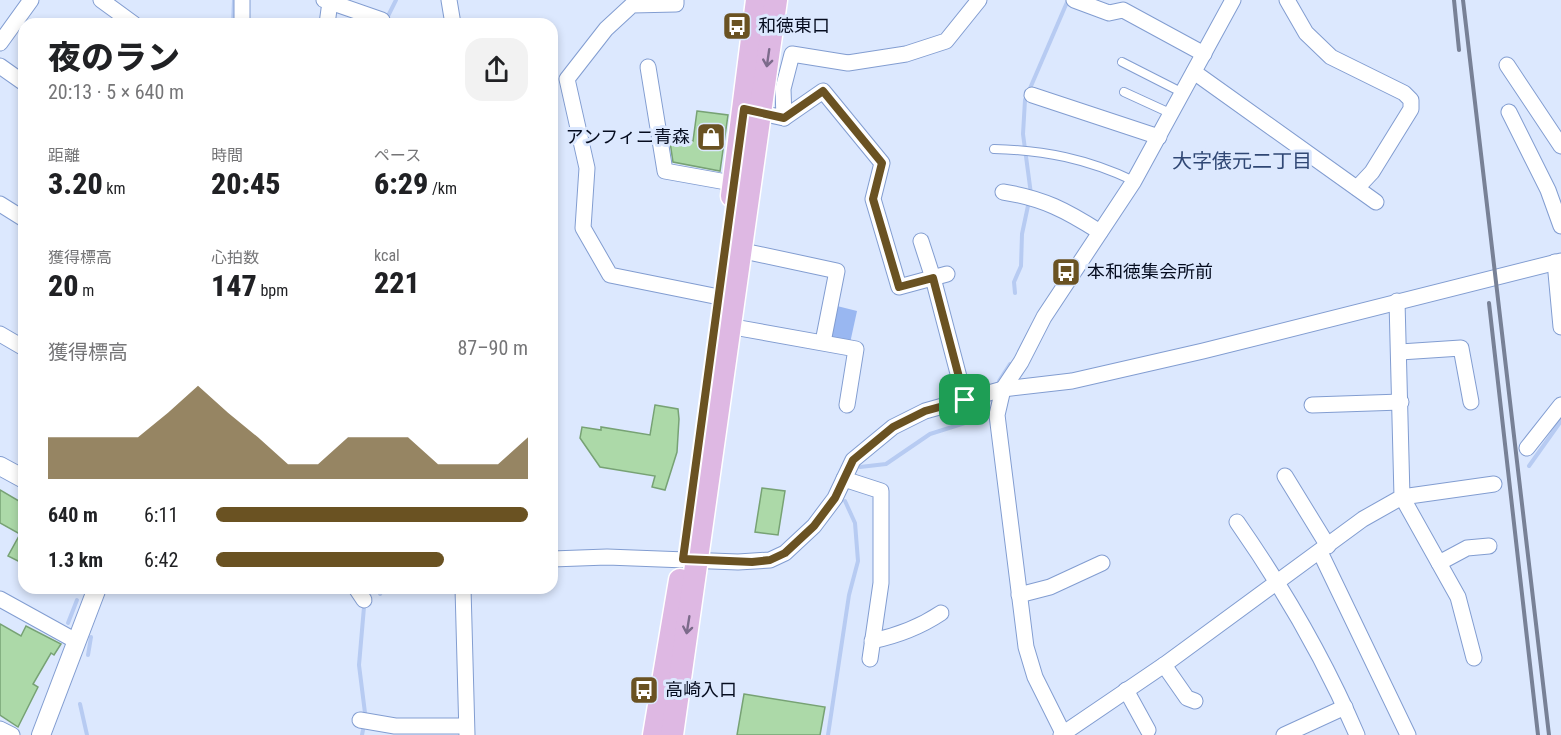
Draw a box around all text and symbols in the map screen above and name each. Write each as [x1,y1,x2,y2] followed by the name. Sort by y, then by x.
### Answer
[721,10,753,42] bus stop icon: 和徳東口
[758,15,830,36] place label: 和徳東口
[48,38,180,77] text: 夜のラン
[465,38,528,101] button: share
[763,48,774,67] one-way arrow
[48,80,184,104] text: 20:13 · 5 × 640 m
[695,121,727,153] shop icon: アンフィニ青森
[566,126,690,147] place label: アンフィニ青森
[48,146,80,165] text: 距離
[211,146,243,165] text: 時間
[374,146,421,165] text: ペース
[1172,149,1312,173] district label: 大字俵元二丁目
[48,166,103,201] text: 3.20
[211,166,280,201] text: 20:45
[374,166,428,201] text: 6:29
[103,179,126,198] text: km
[428,179,457,198] text: /km
[374,246,400,265] text: kcal
[48,248,112,267] text: 獲得標高
[211,248,259,267] text: 心拍数
[1050,256,1082,288] bus stop icon: 本和徳集会所前
[1087,261,1213,282] place label: 本和徳集会所前
[374,265,420,300] text: 221
[48,268,79,303] text: 20
[211,268,257,303] text: 147
[79,281,94,300] text: m
[257,281,288,300] text: bpm
[457,336,528,360] text: 87–90 m
[48,340,128,364] text: 獲得標高
[939,374,990,425] pin
[948,383,981,416] icon: arrive
[48,503,98,527] text: 640 m
[144,503,178,527] text: 6:11
[48,548,103,572] text: 1.3 km
[144,548,178,572] text: 6:42
[682,615,693,635] one-way arrow
[628,674,660,706] bus stop icon: 高崎入口
[665,679,737,700] place label: 高崎入口

